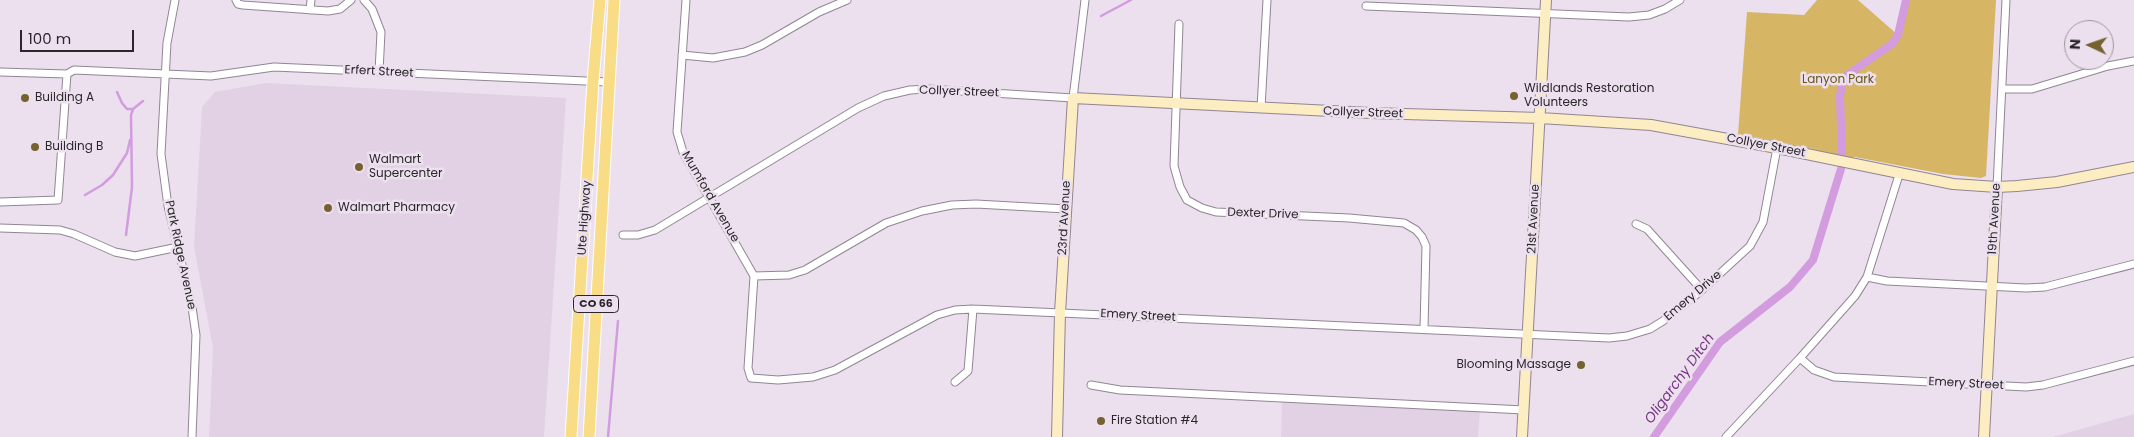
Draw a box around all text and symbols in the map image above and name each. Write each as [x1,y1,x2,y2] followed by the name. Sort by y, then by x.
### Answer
[22,20,136,52] scale bar
[2064,20,2114,70] north arrow
[28,28,71,49] text: 100 m
[2065,38,2085,50] text: N
[344,63,414,81] street label: Erfert Street
[1802,73,1874,87] park label: Lanyon Park
[1524,82,1654,110] place label: Wildlands Restoration Volunteers
[919,83,999,101] street label: Collyer Street
[1508,90,1520,102] marker: Wildlands Restoration Volunteers
[35,91,94,105] place label: Building A
[19,92,31,104] marker: Building A
[1323,104,1403,122] street label: Collyer Street
[1725,131,1807,161] street label: Collyer Street
[45,140,103,154] place label: Building B
[29,141,41,153] marker: Building B
[678,149,742,245] street label: Mumford Avenue
[369,153,442,181] place label: Walmart Supercenter
[353,161,365,173] marker: Walmart Supercenter
[575,180,595,256] street label: Ute Highway
[1056,180,1074,256] street label: 23rd Avenue
[1986,183,2004,255] street label: 19th Avenue
[1525,184,1543,254] street label: 21st Avenue
[161,199,199,311] street label: Park Ridge Avenue
[338,201,455,215] place label: Walmart Pharmacy
[322,202,334,214] marker: Walmart Pharmacy
[1227,206,1299,222] street label: Dexter Drive
[1661,268,1725,324] street label: Emery Drive
[574,296,618,312] road number: CO 66
[1100,307,1176,325] street label: Emery Street
[1642,331,1718,427] water label: Oligarchy Ditch
[1456,358,1571,372] place label: Blooming Massage
[1575,359,1587,371] marker: Blooming Massage
[1928,375,2004,393] street label: Emery Street
[1111,414,1198,428] place label: Fire Station #4
[1095,415,1107,427] marker: Fire Station #4

